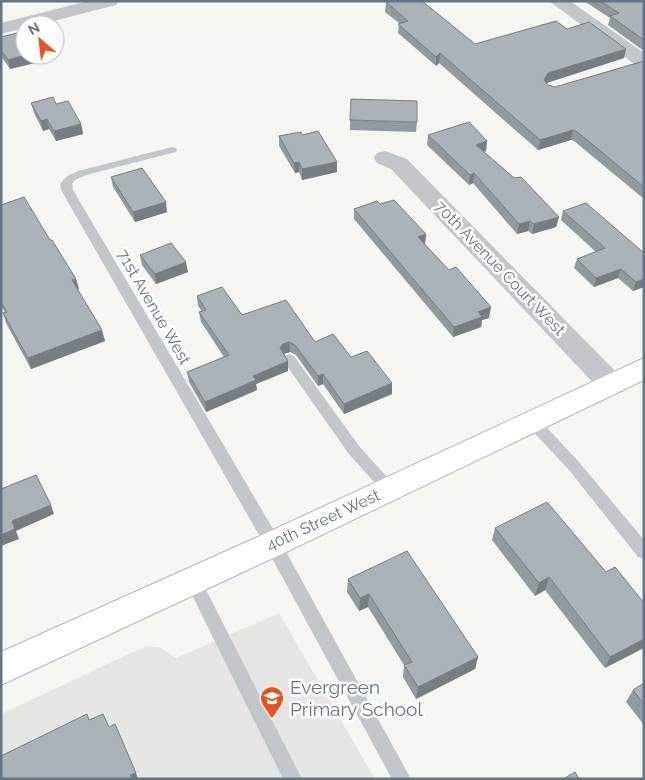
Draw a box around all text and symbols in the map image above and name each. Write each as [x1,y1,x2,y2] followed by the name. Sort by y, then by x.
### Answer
[15,15,65,65] north arrow
[25,19,42,38] text: N
[431,197,570,340] street label: 70th Avenue Court West
[113,246,195,369] street label: 71st Avenue West
[263,485,383,555] street label: 40th Street West
[290,676,423,720] place label: Evergreen Primary School
[259,685,285,719] school or university icon: Evergreen Primary School

